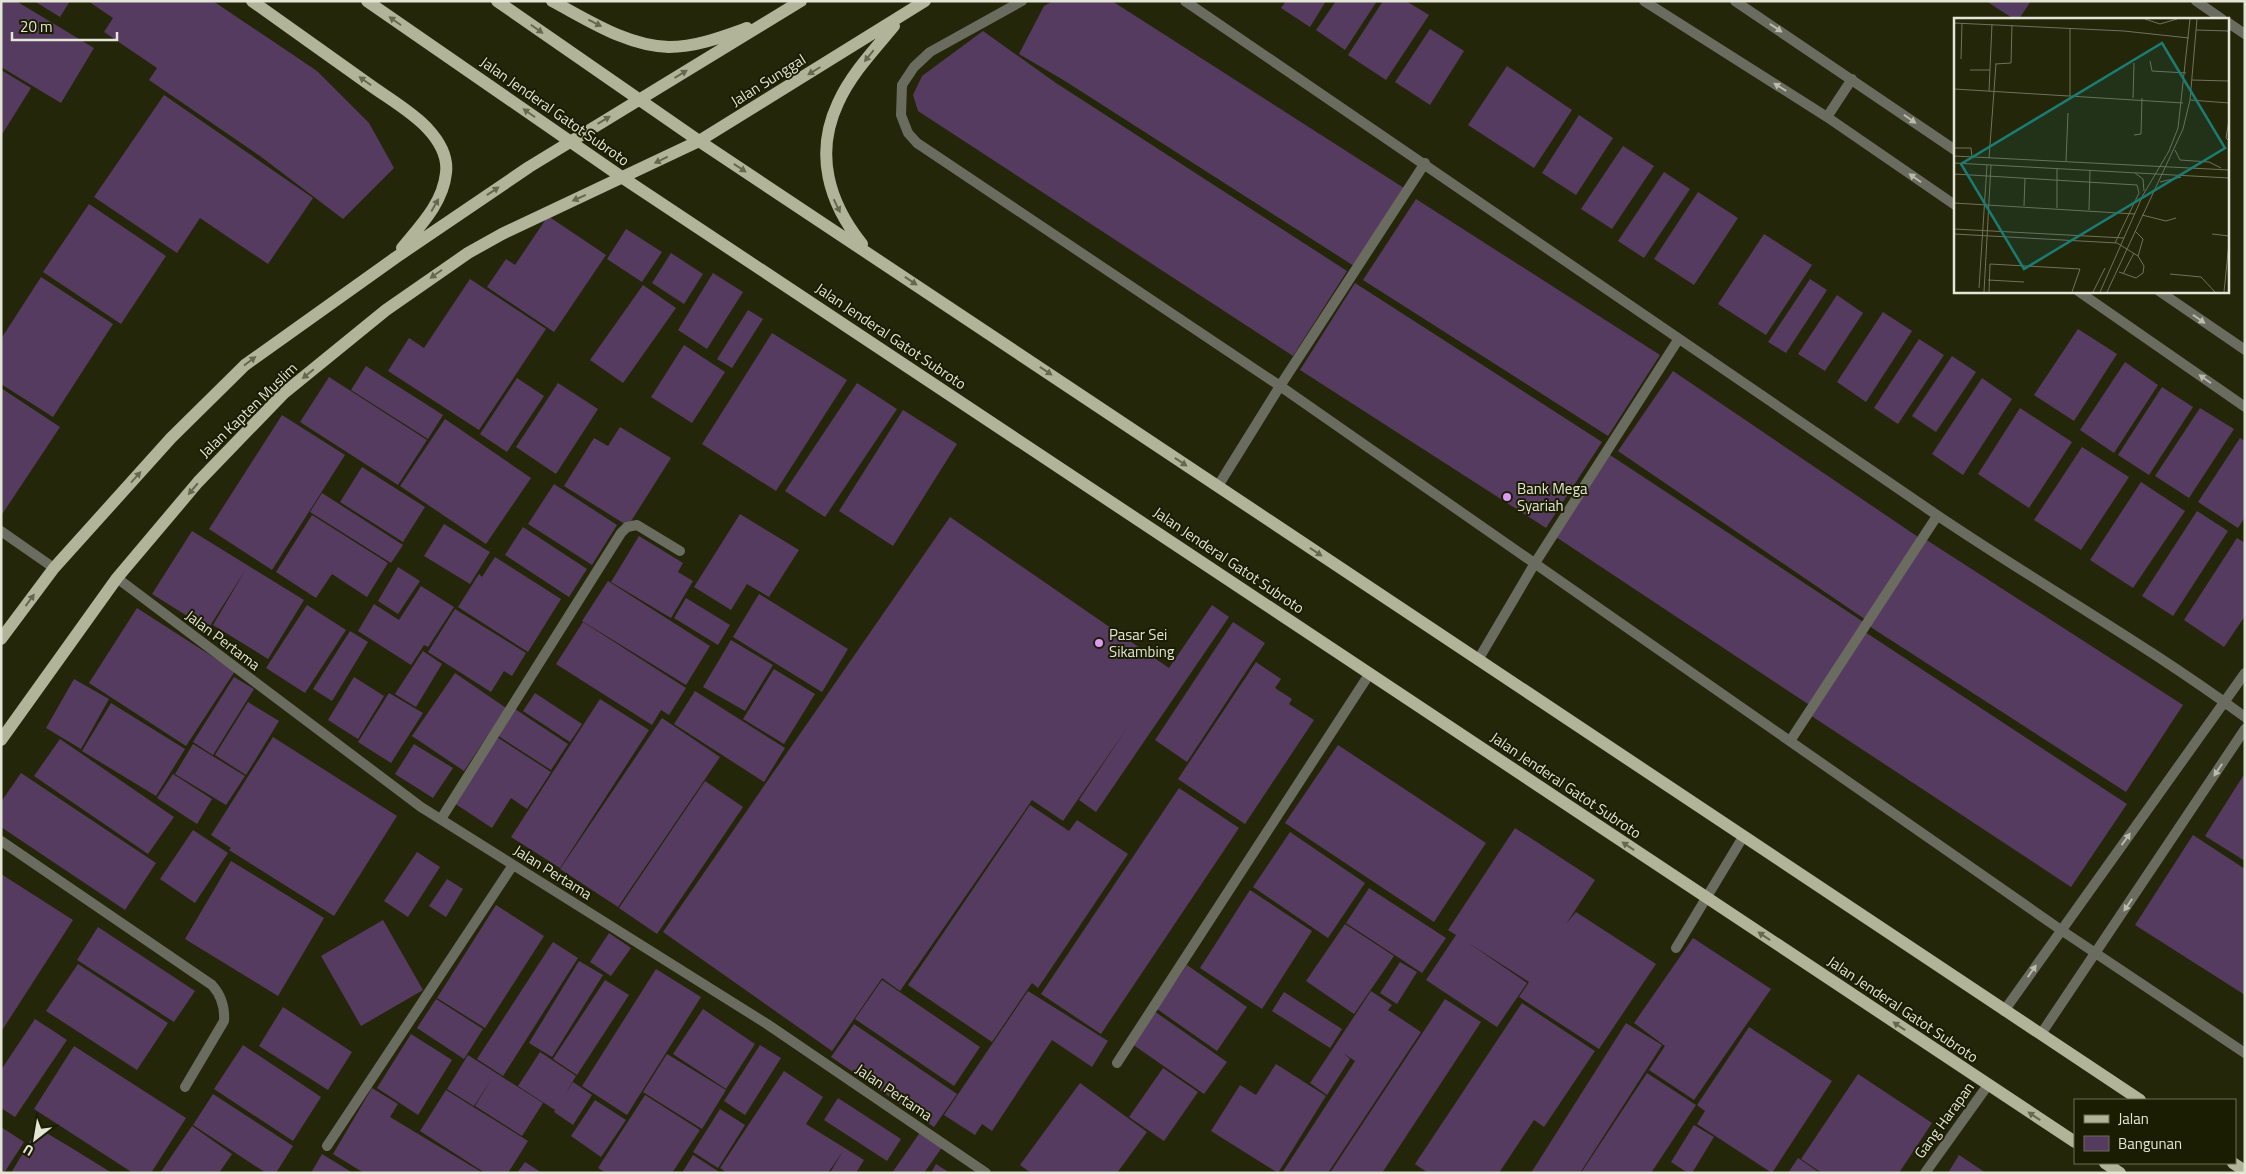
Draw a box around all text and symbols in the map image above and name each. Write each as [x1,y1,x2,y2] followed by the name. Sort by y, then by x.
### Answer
[12,10,118,42] scale bar
[20,15,53,38] text: 20 m
[389,16,402,26] one-way arrow
[1954,18,2228,292] inset map
[588,19,602,27] one-way arrow
[1769,23,1782,33] one-way arrow
[531,24,544,34] one-way arrow
[726,48,810,112] street label: Jalan Sunggal
[864,49,875,62] one-way arrow
[476,51,634,171] street label: Jalan Jenderal Gatot Subroto
[807,67,820,76] one-way arrow
[675,70,688,79] one-way arrow
[358,76,372,86] one-way arrow
[1773,82,1786,92] one-way arrow
[522,108,536,118] one-way arrow
[1904,114,1917,124] one-way arrow
[598,115,611,124] one-way arrow
[654,156,669,164] one-way arrow
[733,163,747,173] one-way arrow
[1908,173,1922,183] one-way arrow
[486,186,499,195] one-way arrow
[572,194,586,202] one-way arrow
[430,198,439,211] one-way arrow
[834,199,842,213] one-way arrow
[430,269,443,280] one-way arrow
[904,276,918,286] one-way arrow
[811,277,971,395] street label: Jalan Jenderal Gatot Subroto
[2193,314,2206,324] one-way arrow
[244,356,257,367] one-way arrow
[194,357,302,463] street label: Jalan Kapten Muslim
[1039,367,1053,376] one-way arrow
[302,369,315,380] one-way arrow
[2198,374,2212,384] one-way arrow
[1174,457,1188,467] one-way arrow
[130,471,142,483] one-way arrow
[1517,477,1588,517] place label: Bank Mega Syariah
[187,482,198,495] one-way arrow
[1501,491,1513,503] marker: Bank Mega Syariah
[1149,501,1309,619] street label: Jalan Jenderal Gatot Subroto
[1310,547,1323,557] one-way arrow
[25,593,35,607] one-way arrow
[181,604,266,676] street label: Jalan Pertama
[1109,623,1175,663] place label: Pasar Sei Sikambing
[1093,637,1105,649] marker: Pasar Sei Sikambing
[1486,726,1646,844] street label: Jalan Jenderal Gatot Subroto
[2213,763,2223,776] one-way arrow
[2121,832,2131,846] one-way arrow
[509,839,597,905] street label: Jalan Pertama
[1621,841,1635,850] one-way arrow
[2123,898,2133,912] one-way arrow
[1757,931,1770,940] one-way arrow
[1823,950,1983,1068] street label: Jalan Jenderal Gatot Subroto
[2027,964,2037,978] one-way arrow
[1892,1021,1905,1030] one-way arrow
[851,1058,938,1127] street label: Jalan Pertama
[1908,1077,1980,1163] street label: Gang Harapan
[2074,1099,2236,1164] legend
[2118,1107,2149,1130] text: Jalan
[2027,1111,2041,1120] one-way arrow
[10,1114,60,1164] north arrow
[2118,1132,2182,1155] text: Bangunan
[19,1139,37,1162] text: U

